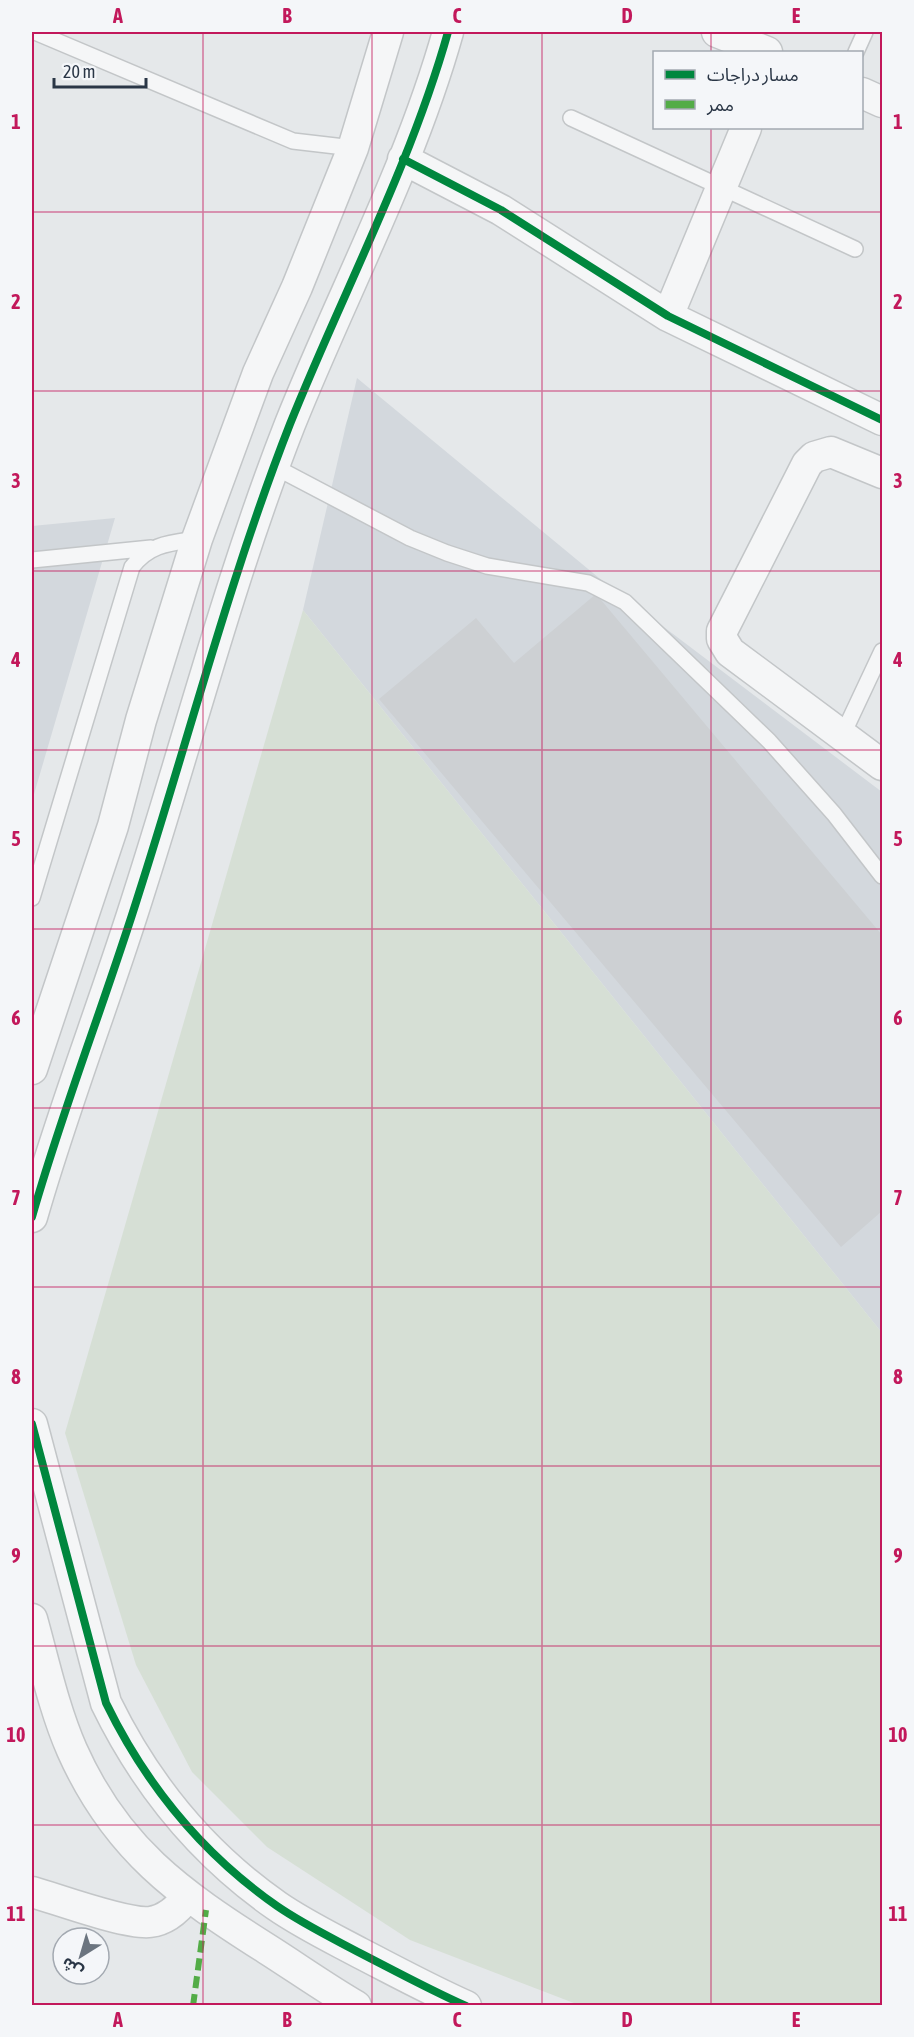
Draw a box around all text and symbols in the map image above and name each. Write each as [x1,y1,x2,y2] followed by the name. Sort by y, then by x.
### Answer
[112,4,123,27] text: A
[282,4,292,27] text: B
[453,4,462,27] text: C
[621,4,633,27] text: D
[792,4,801,27] text: E
[54,51,146,89] scale bar
[653,51,863,129] legend
[63,61,95,82] text: 20 m
[707,64,799,86] text: مسار دراجات
[706,94,734,116] text: ممر
[11,110,21,133] text: 1
[893,110,903,133] text: 1
[11,290,21,313] text: 2
[893,290,903,313] text: 2
[11,469,21,492] text: 3
[893,469,903,492] text: 3
[10,648,21,671] text: 4
[892,648,903,671] text: 4
[11,827,21,850] text: 5
[893,827,903,850] text: 5
[11,1006,21,1029] text: 6
[893,1006,903,1029] text: 6
[11,1186,21,1209] text: 7
[893,1186,903,1209] text: 7
[11,1365,21,1388] text: 8
[893,1365,903,1388] text: 8
[11,1544,21,1567] text: 9
[893,1544,903,1567] text: 9
[7,1723,25,1746] text: 10
[889,1723,907,1746] text: 10
[7,1902,25,1925] text: 11
[889,1902,907,1925] text: 11
[51,1926,111,1986] north arrow
[58,1953,87,1982] text: ش
[112,2008,123,2031] text: A
[282,2008,292,2031] text: B
[453,2008,462,2031] text: C
[621,2008,633,2031] text: D
[792,2008,801,2031] text: E

